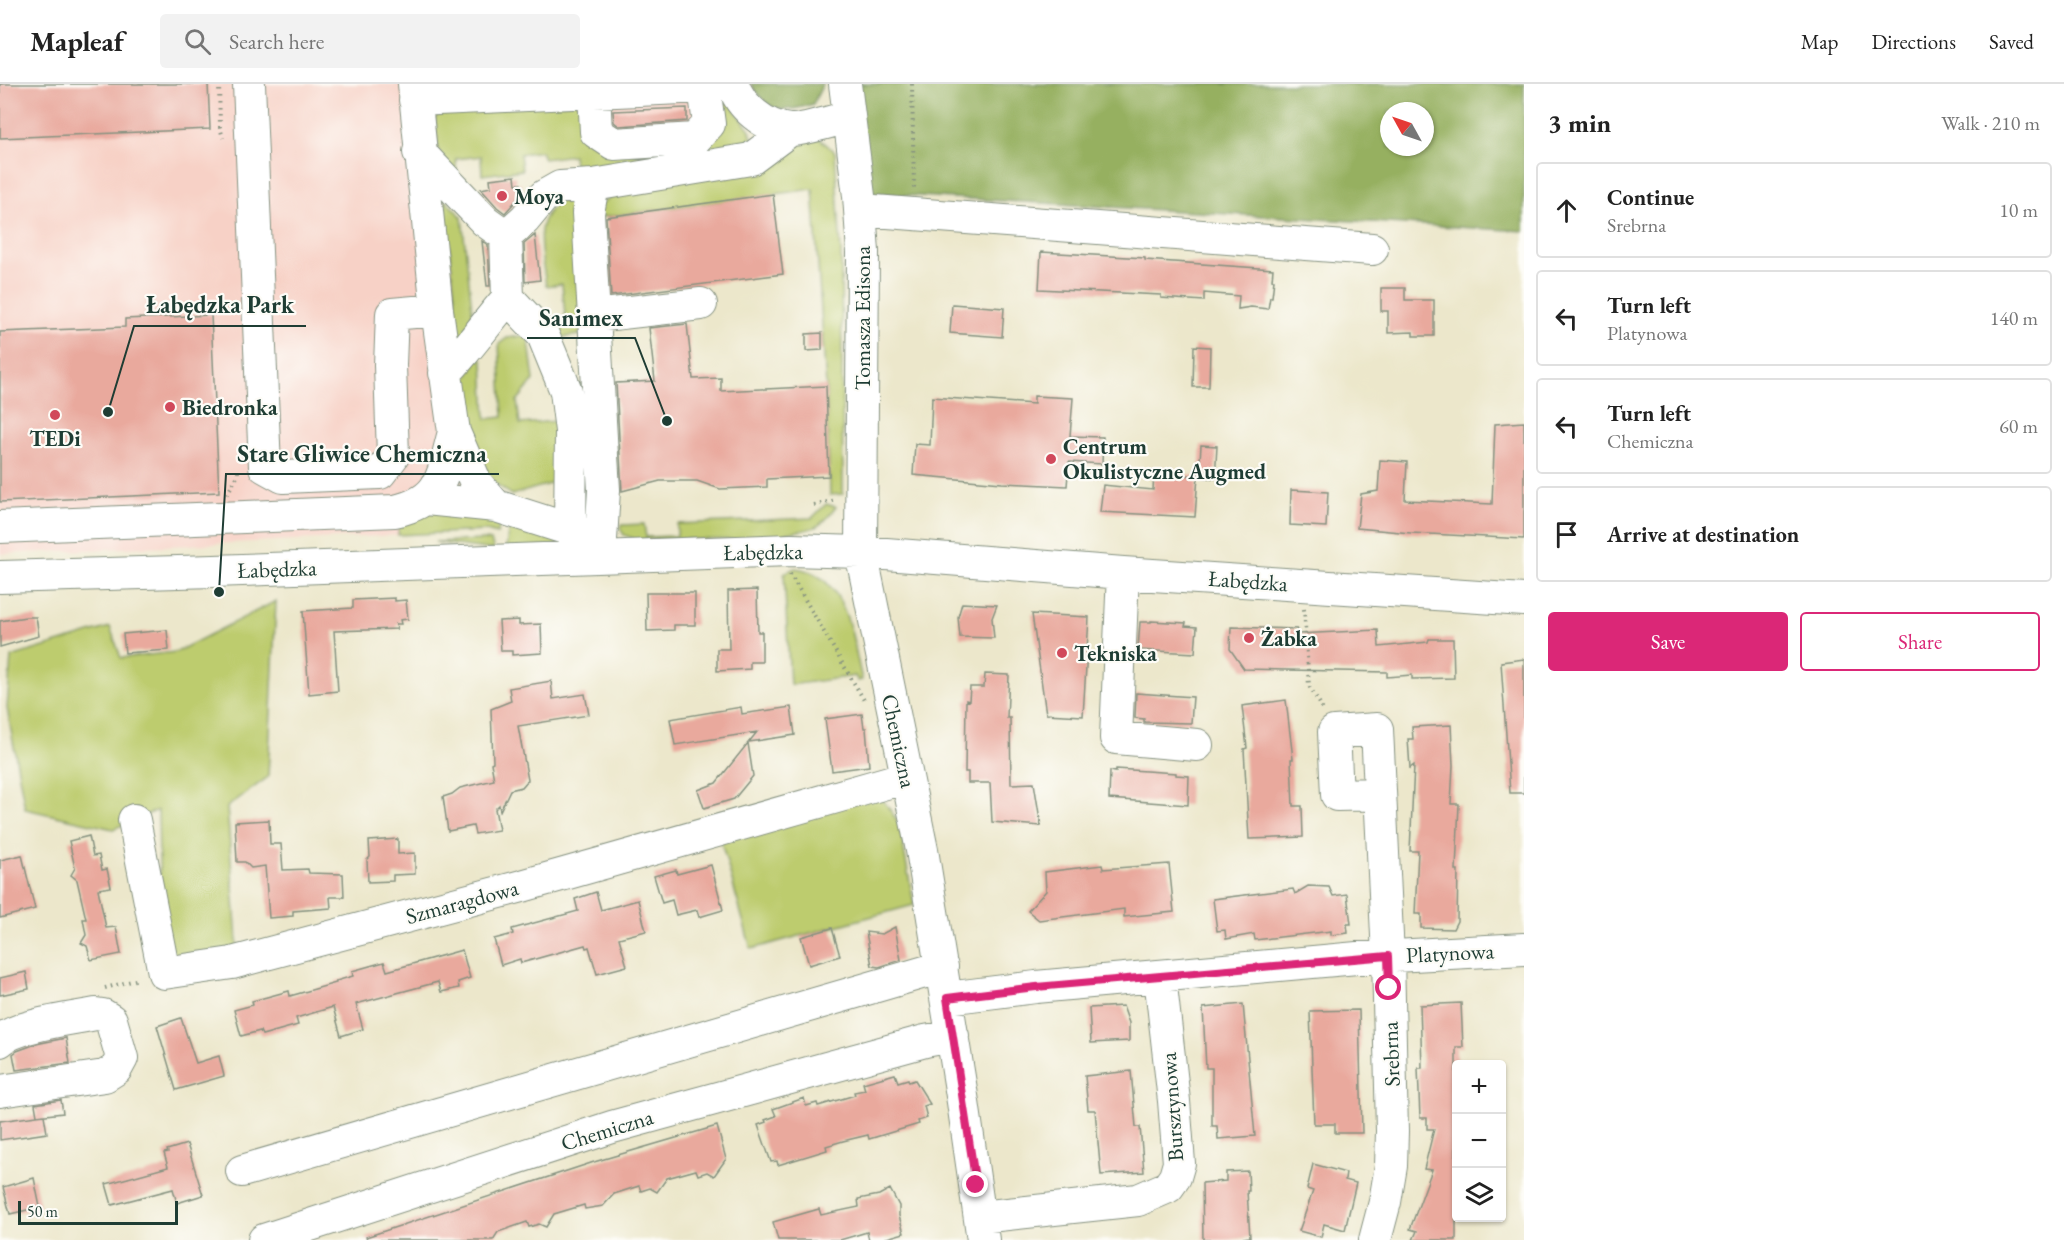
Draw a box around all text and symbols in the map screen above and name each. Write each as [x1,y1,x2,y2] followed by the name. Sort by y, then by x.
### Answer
[160,14,580,68] search box
[30,23,124,59] text: Mapleaf
[181,25,214,58] icon: search
[229,27,324,56] text: Search here
[1801,28,1838,55] text: Map
[1871,28,1956,55] text: Directions
[1989,28,2034,55] text: Saved
[1380,102,1434,156] north arrow
[1548,106,1611,140] text: 3 min
[1941,110,2040,136] text: Walk · 210 m
[514,182,565,211] place label: Moya
[1607,183,1694,212] text: Continue
[495,189,509,203] marker: Moya
[1550,194,1583,227] icon: ahead
[1999,197,2038,223] text: 10 m
[1607,212,1666,238] text: Srebrna
[848,245,877,390] street label: Tomasza Edisona
[134,284,306,326] callout: Łabędzka Park
[146,289,295,321] text: Łabędzka Park
[1607,291,1691,320] text: Turn left
[527,296,635,338] callout: Sanimex
[539,302,623,333] text: Sanimex
[1550,302,1583,335] icon: left
[1990,305,2038,331] text: 140 m
[1607,320,1687,346] text: Platynowa
[182,393,278,422] place label: Biedronka
[1607,399,1691,428] text: Turn left
[163,400,177,414] marker: Biedronka
[48,408,62,422] marker: TEDi
[1550,410,1583,443] icon: left
[1999,413,2038,439] text: 60 m
[29,424,81,453] place label: TEDi
[1607,428,1693,454] text: Chemiczna
[226,432,499,474] callout: Stare Gliwice Chemiczna
[1063,432,1266,486] place label: Centrum Okulistyczne Augmed
[237,438,487,469] text: Stare Gliwice Chemiczna
[1044,452,1058,466] marker: Centrum Okulistyczne Augmed
[1550,518,1583,551] icon: arrive
[1607,520,1799,549] text: Arrive at destination
[723,537,803,567] street label: Łabędzka
[237,553,318,585] street label: Łabędzka
[1207,564,1289,598] street label: Łabędzka
[1548,612,1788,671] button: Save
[1800,612,2040,671] button: Share
[1261,624,1317,653] place label: Żabka
[1242,631,1256,645] marker: Żabka
[1074,639,1157,668] place label: Tekniska
[1055,646,1069,660] marker: Tekniska
[875,691,923,791] street label: Chemiczna
[403,873,522,931] street label: Szmaragdowa
[1405,936,1495,970] street label: Platynowa
[1375,974,1401,1000] route start
[1375,1021,1407,1087] street label: Srebrna
[1154,1051,1190,1163] street label: Bursztynowa
[1452,1060,1506,1222] map controls
[1452,1060,1506,1114] button: +
[557,1102,657,1158] street label: Chemiczna
[1452,1114,1506,1168] button: −
[1452,1168,1506,1222] button: layers
[962,1171,988,1197] route end
[18,1198,178,1226] scale bar
[27,1201,58,1222] text: 50 m

